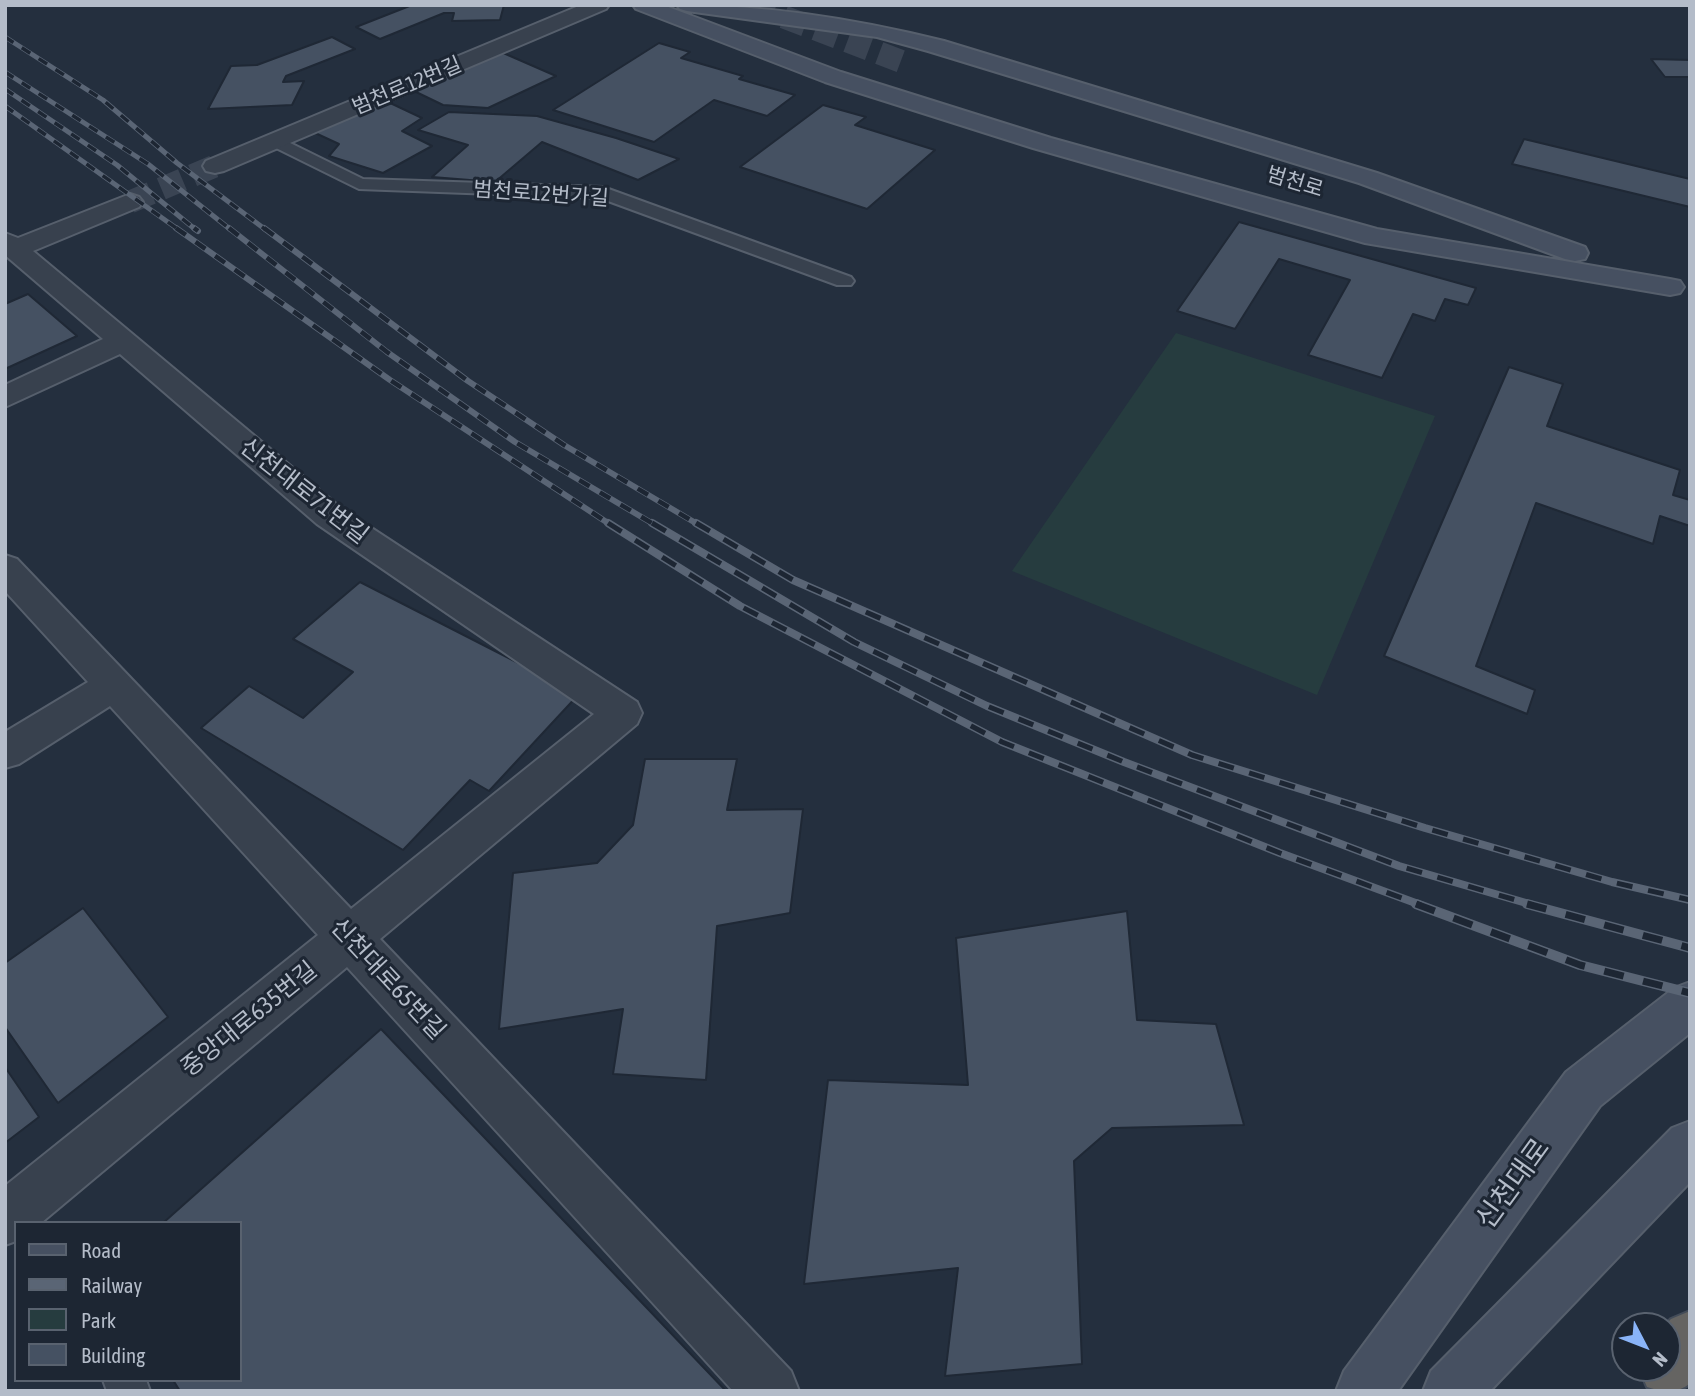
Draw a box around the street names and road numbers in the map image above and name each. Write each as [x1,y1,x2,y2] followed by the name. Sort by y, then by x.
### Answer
[349,52,465,120] street label: 범천로12번길
[1264,161,1326,203] street label: 범천로
[472,177,610,211] street label: 범천로12번가길
[234,432,374,550] street label: 신천대로71번길
[325,912,451,1046] street label: 신천대로65번길
[175,955,323,1083] street label: 중앙대로635번길
[1469,1132,1557,1236] street label: 신천대로

